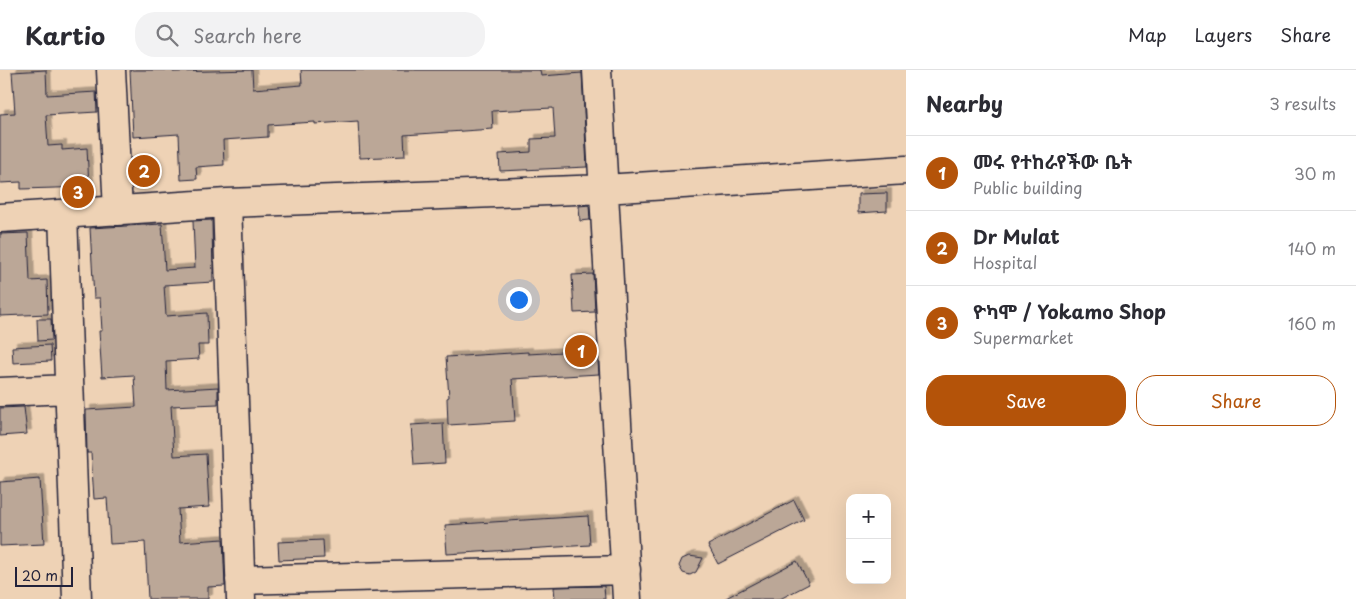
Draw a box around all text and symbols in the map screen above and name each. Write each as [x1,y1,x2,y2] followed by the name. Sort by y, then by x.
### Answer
[135,12,485,57] search box
[25,17,105,53] text: Kartio
[153,21,181,49] icon: search
[193,21,302,49] text: Search here
[1128,21,1167,48] text: Map
[1195,21,1252,48] text: Layers
[1280,21,1331,48] text: Share
[926,87,1003,119] text: Nearby
[1269,91,1336,115] text: 3 results
[973,147,1132,175] text: መሩ የተከራየችው ቤት
[128,152,160,190] pin: 2
[938,161,946,185] text: 1
[1294,161,1336,185] text: 30 m
[62,173,94,211] pin: 3
[973,175,1083,199] text: Public building
[973,222,1060,250] text: Dr Mulat
[936,236,948,260] text: 2
[1288,236,1336,260] text: 140 m
[973,250,1037,274] text: Hospital
[506,287,532,313] your location
[973,297,1166,325] text: ዮካሞ / Yokamo Shop
[937,311,947,335] text: 3
[1288,311,1336,335] text: 160 m
[973,325,1073,349] text: Supermarket
[565,332,597,370] pin: 1
[926,375,1126,426] button: Save
[1136,375,1336,426] button: Share
[846,494,891,584] map controls
[846,494,891,539] button: +
[846,539,891,584] button: −
[15,564,72,587] scale bar
[22,565,58,586] text: 20 m

